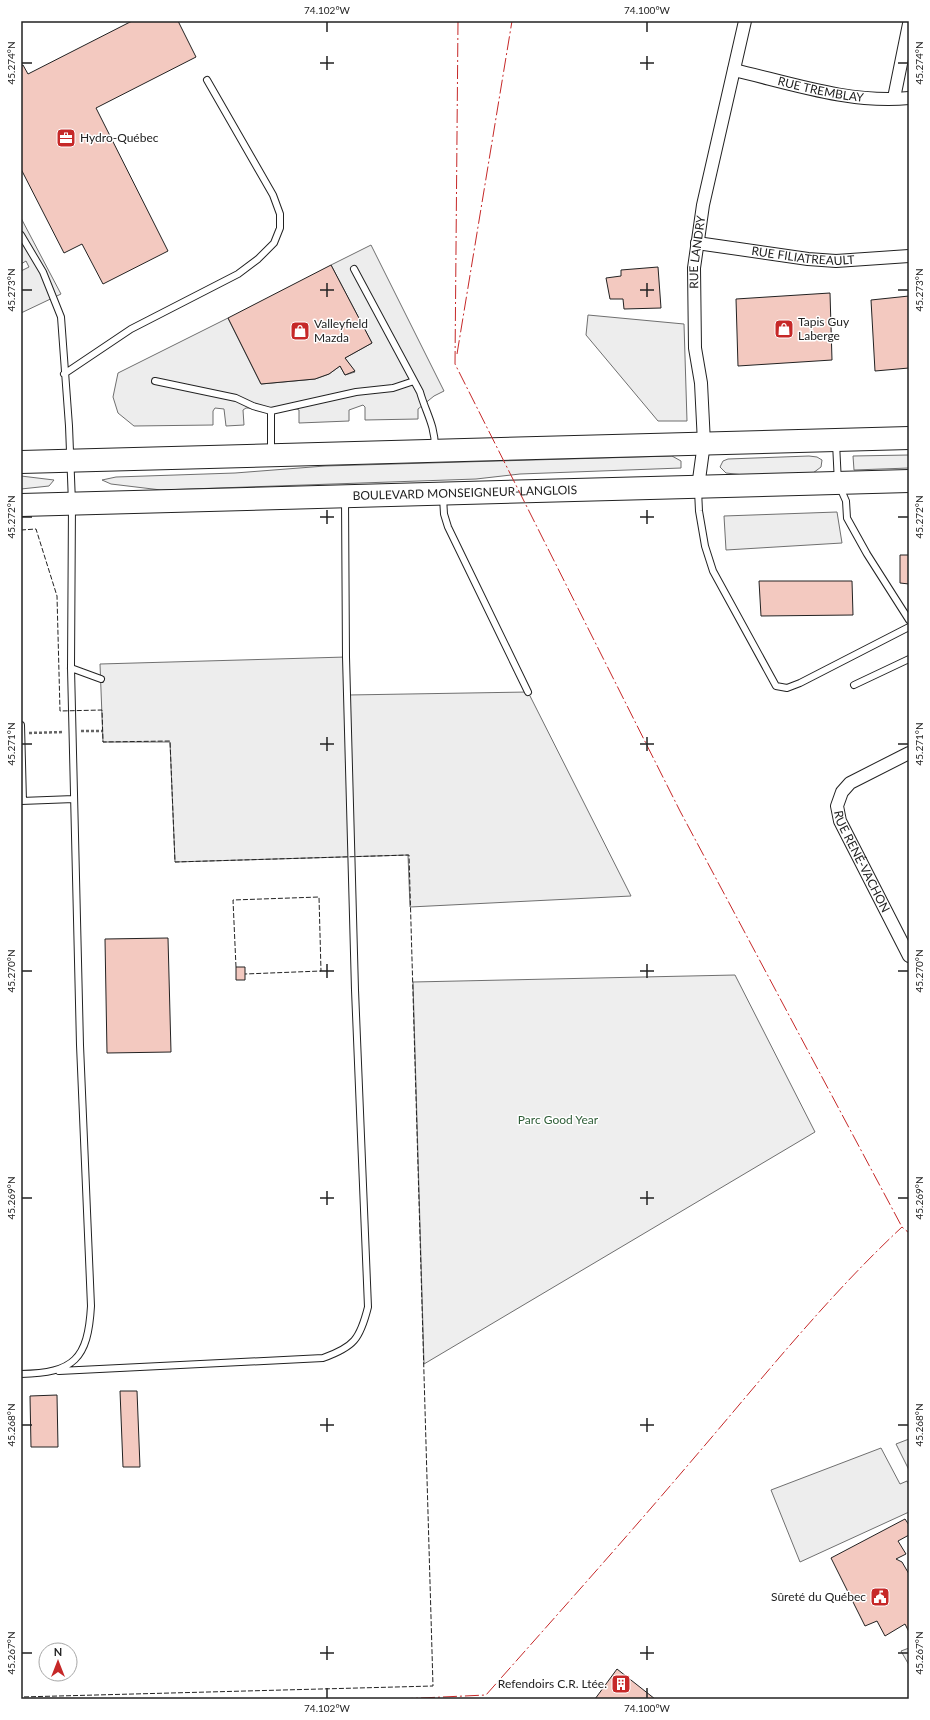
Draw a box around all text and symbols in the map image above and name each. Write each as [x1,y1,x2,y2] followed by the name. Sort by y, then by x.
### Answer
[304,4,351,16] text: 74.102°W
[624,4,671,16] text: 74.100°W
[5,41,17,85] text: 45.274°N
[913,41,925,85] text: 45.274°N
[776,73,865,105] street label: RUE TREMBLAY
[55,127,77,149] office icon: Hydro-Québec
[80,130,159,145] place label: Hydro-Québec
[686,214,708,289] street label: RUE LANDRY
[751,243,855,268] street label: RUE FILIATREAULT
[5,268,17,312] text: 45.273°N
[913,268,925,312] text: 45.273°N
[798,314,850,343] place label: Tapis Guy Laberge
[314,316,368,345] place label: Valleyfield Mazda
[773,318,795,340] shop icon: Tapis Guy Laberge
[289,320,311,342] shop icon: Valleyfield Mazda
[352,482,577,503] street label: BOULEVARD MONSEIGNEUR-LANGLOIS
[5,495,17,539] text: 45.272°N
[913,495,925,539] text: 45.272°N
[5,722,17,766] text: 45.271°N
[913,722,925,766] text: 45.271°N
[831,809,893,915] street label: RUE RENÉ-VACHON
[5,949,17,993] text: 45.270°N
[913,949,925,993] text: 45.270°N
[518,1112,599,1127] park label: Parc Good Year
[5,1176,17,1220] text: 45.269°N
[913,1176,925,1220] text: 45.269°N
[5,1403,17,1447] text: 45.268°N
[913,1403,925,1447] text: 45.268°N
[869,1586,891,1608] public building icon: Sûreté du Québec
[771,1589,866,1604] place label: Sûreté du Québec
[5,1631,17,1675] text: 45.267°N
[913,1631,925,1675] text: 45.267°N
[38,1642,78,1682] north arrow
[54,1645,62,1658] text: N
[610,1673,632,1695] building icon: Refendoirs C.R. Ltée.
[498,1676,607,1691] place label: Refendoirs C.R. Ltée.
[304,1702,351,1714] text: 74.102°W
[624,1702,671,1714] text: 74.100°W

